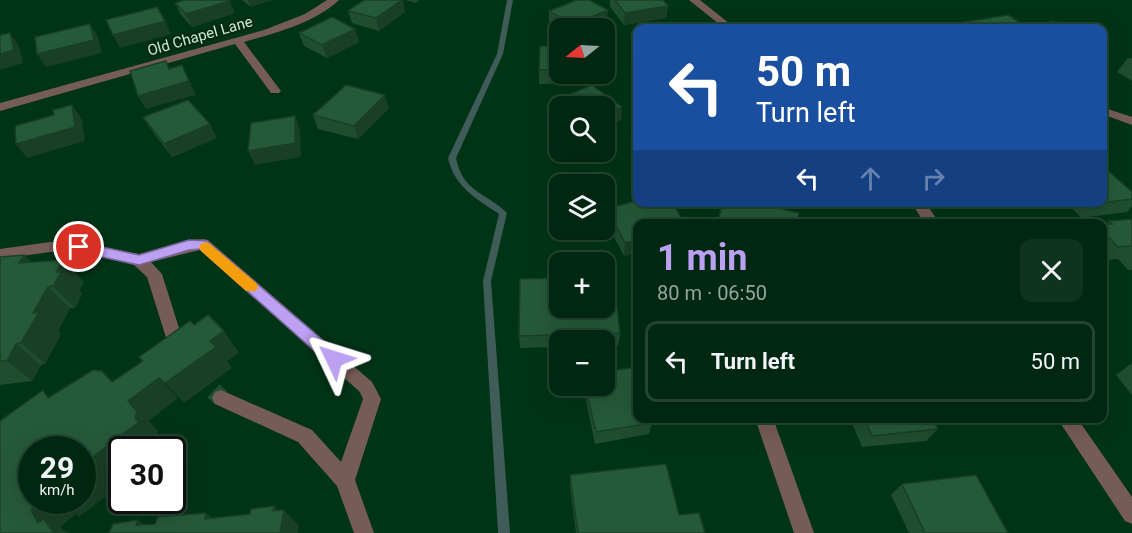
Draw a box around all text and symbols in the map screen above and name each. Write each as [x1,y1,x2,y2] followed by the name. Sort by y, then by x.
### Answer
[145,12,255,60] street label: Old Chapel Lane
[549,18,615,84] north arrow
[549,18,615,396] map controls
[756,47,851,96] text: 50 m
[657,48,735,126] icon: left
[549,96,615,162] button: search
[756,97,856,129] text: Turn left
[791,162,824,195] icon: left
[854,162,887,195] icon: ahead
[917,162,950,195] icon: right
[549,174,615,240] button: layers
[53,221,104,272] pin
[62,230,95,263] icon: arrive
[657,237,748,279] text: 1 min
[1020,239,1083,302] button: close
[549,252,615,318] button: +
[657,281,767,305] text: 80 m · 06:50
[302,327,366,391] position arrow
[549,330,615,396] button: −
[660,345,693,378] icon: left
[711,349,795,374] text: Turn left
[1031,349,1080,374] text: 50 m
[108,436,186,514] speed limit sign: 30
[40,450,74,485] text: 29
[39,481,75,499] text: km/h

